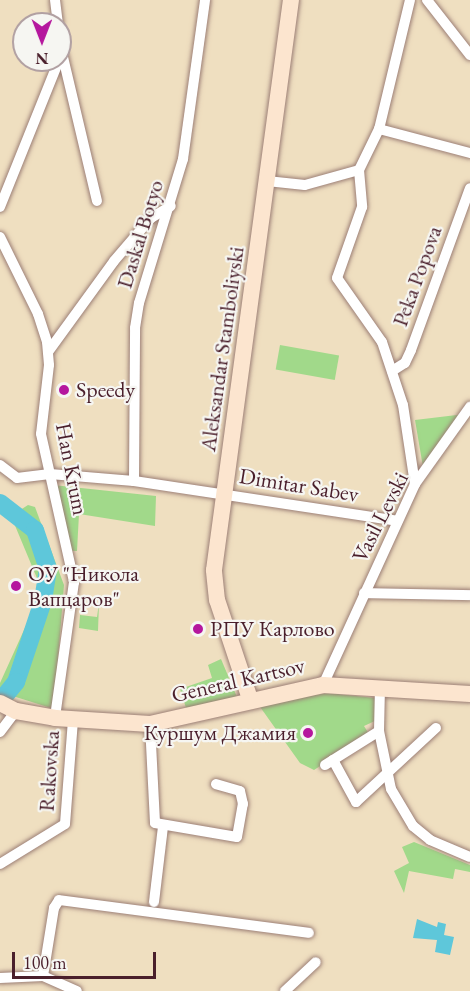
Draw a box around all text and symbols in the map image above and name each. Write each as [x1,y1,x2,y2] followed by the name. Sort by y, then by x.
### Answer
[12,12,72,72] north arrow
[36,48,48,69] text: N
[111,177,169,291] street label: Daskal Botyo
[387,222,447,330] street label: Peka Popova
[195,245,249,453] street label: Aleksandar Stamboliyski
[76,377,135,403] place label: Speedy
[57,383,71,397] marker: Speedy
[50,421,94,517] street label: Han Krum
[237,463,361,507] street label: Dimitar Sabev
[346,468,414,566] street label: Vasil Levski
[28,560,139,612] place label: ОУ "Никола Вапцаров"
[9,579,23,593] marker: ОУ "Никола Вапцаров"
[210,616,335,642] place label: РПУ Карлово
[191,622,205,636] marker: РПУ Карлово
[169,652,307,708] street label: General Kartsov
[144,720,296,746] place label: Куршум Джамия
[301,726,315,740] marker: Куршум Джамия
[33,730,65,812] street label: Rakovska
[15,940,159,978] scale bar
[23,951,67,974] text: 100 m

